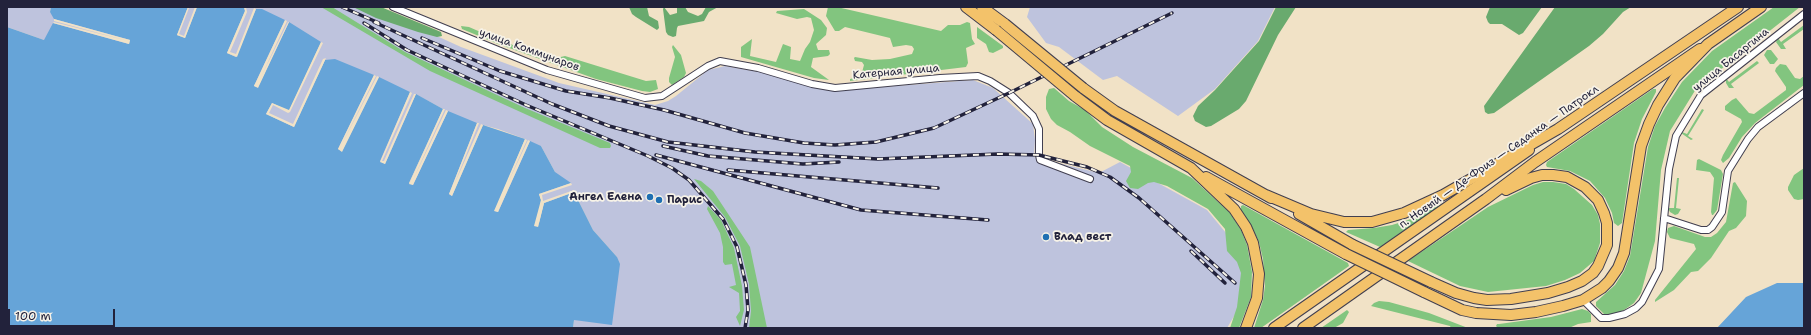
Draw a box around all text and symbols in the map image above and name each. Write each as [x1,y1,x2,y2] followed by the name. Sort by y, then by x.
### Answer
[1690,25,1772,95] street label: улица Басаргина
[477,26,581,74] street label: улица Коммунаров
[852,62,940,82] street label: Катерная улица
[1397,83,1601,231] street label: п. Новый — Де-Фриз — Седанка — Патрокл
[569,190,642,204] place label: Ангел Елена
[645,192,655,202] marker: Ангел Елена
[667,193,702,207] place label: Парис
[654,195,664,205] marker: Парис
[1054,230,1111,244] place label: Влад вест
[1041,232,1051,242] marker: Влад вест
[10,301,117,327] scale bar
[15,308,51,324] text: 100 m

